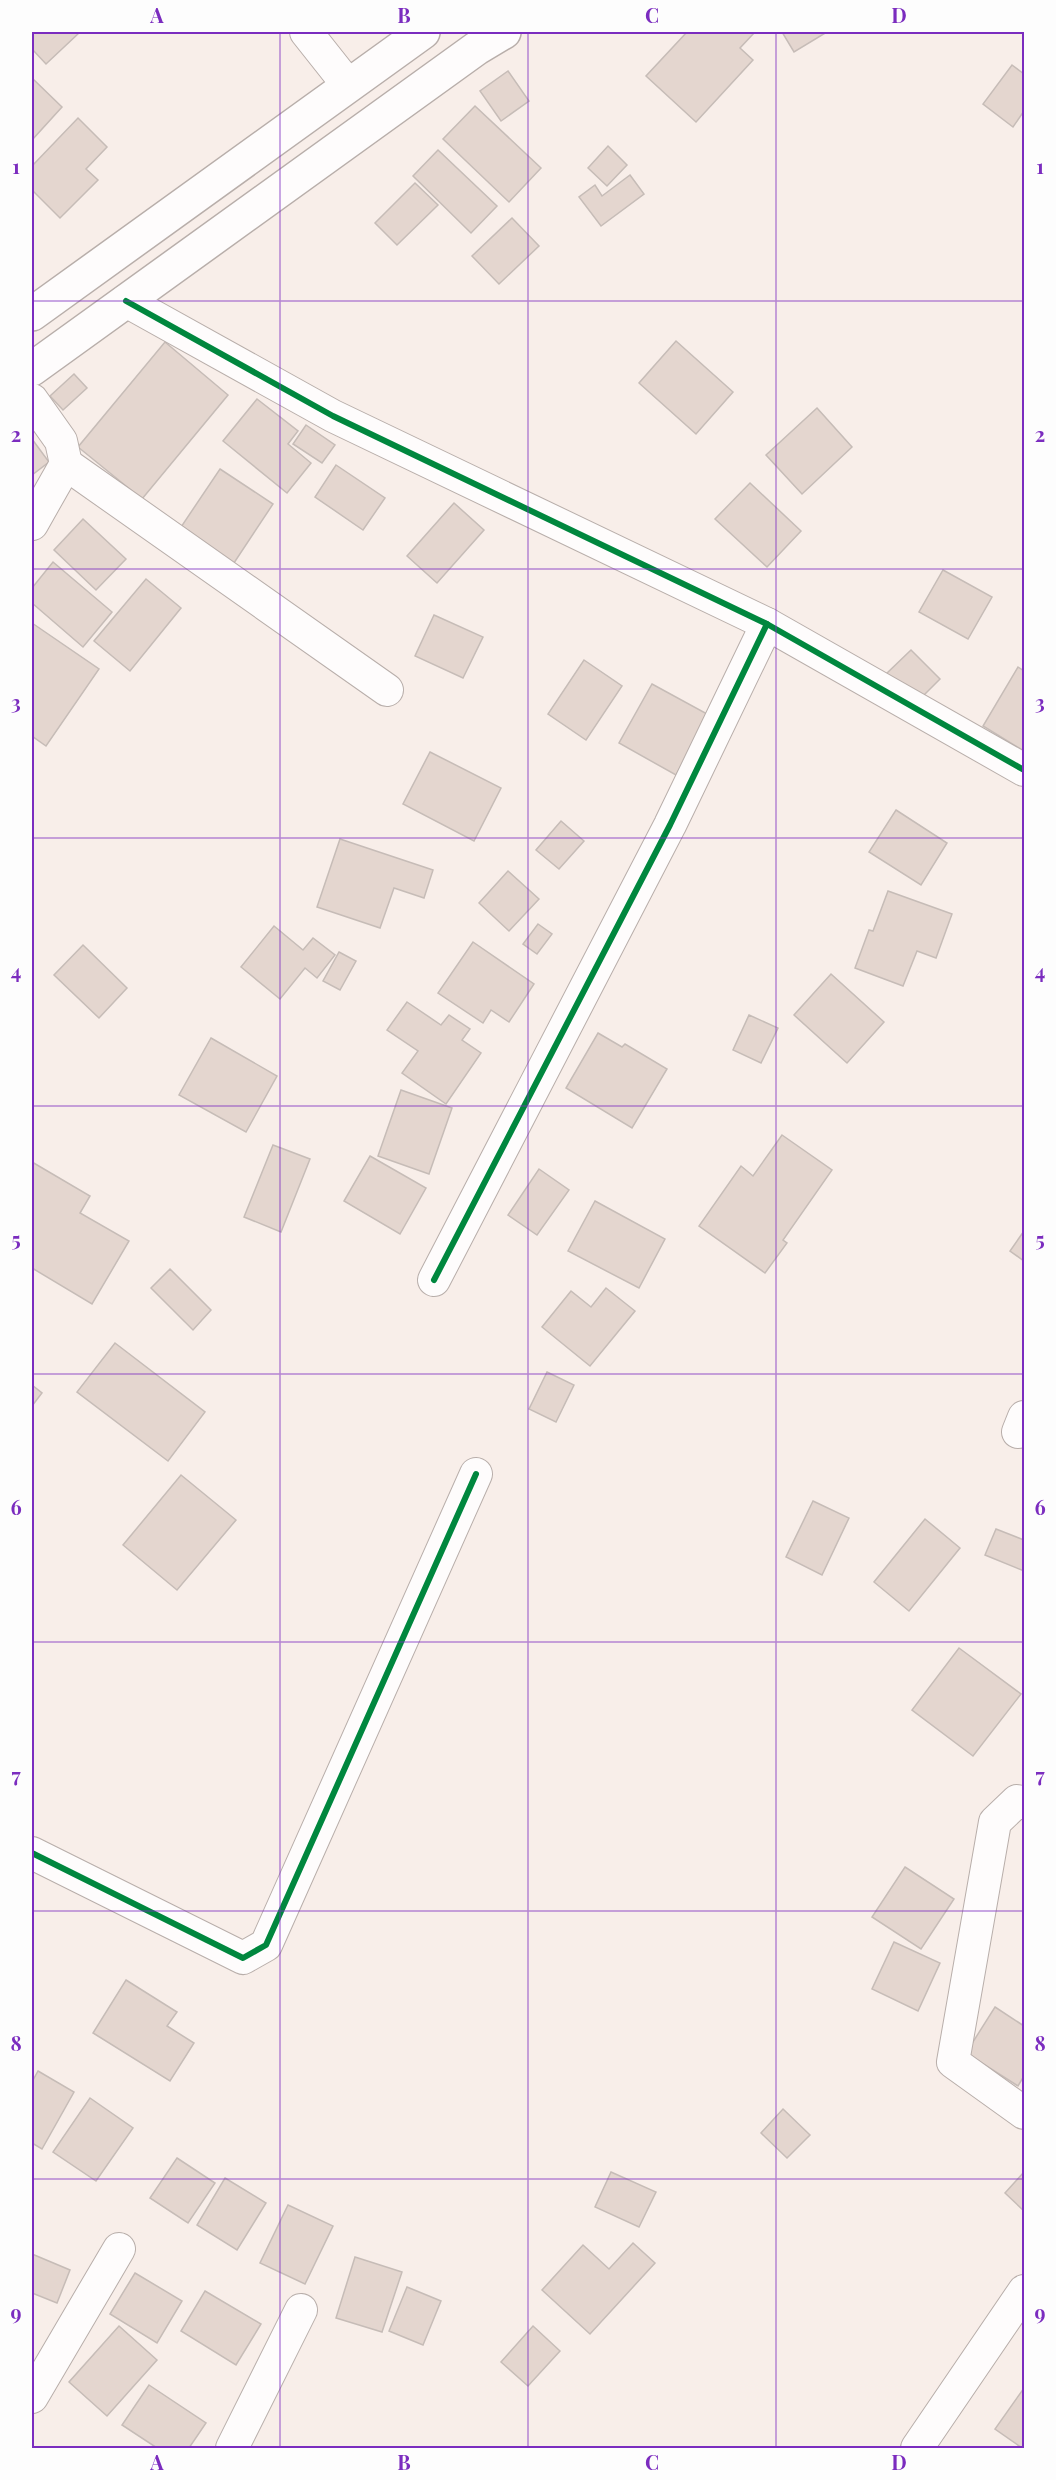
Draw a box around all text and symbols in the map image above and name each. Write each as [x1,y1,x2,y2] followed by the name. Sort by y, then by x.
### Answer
[149,1,164,28] text: A
[397,1,411,28] text: B
[645,1,659,28] text: C
[891,1,907,28] text: D
[12,152,20,179] text: 1
[1036,152,1044,179] text: 1
[11,420,21,447] text: 2
[1035,420,1045,447] text: 2
[11,688,21,715] text: 3
[1035,688,1045,715] text: 3
[11,957,21,984] text: 4
[1035,957,1045,984] text: 4
[11,1225,21,1252] text: 5
[1035,1225,1045,1252] text: 5
[10,1493,22,1520] text: 6
[1034,1493,1046,1520] text: 6
[11,1761,21,1788] text: 7
[1035,1761,1045,1788] text: 7
[10,2029,22,2056] text: 8
[1034,2029,1046,2056] text: 8
[10,2298,22,2325] text: 9
[1034,2298,1046,2325] text: 9
[149,2448,164,2475] text: A
[397,2448,411,2475] text: B
[645,2448,659,2475] text: C
[891,2448,907,2475] text: D

